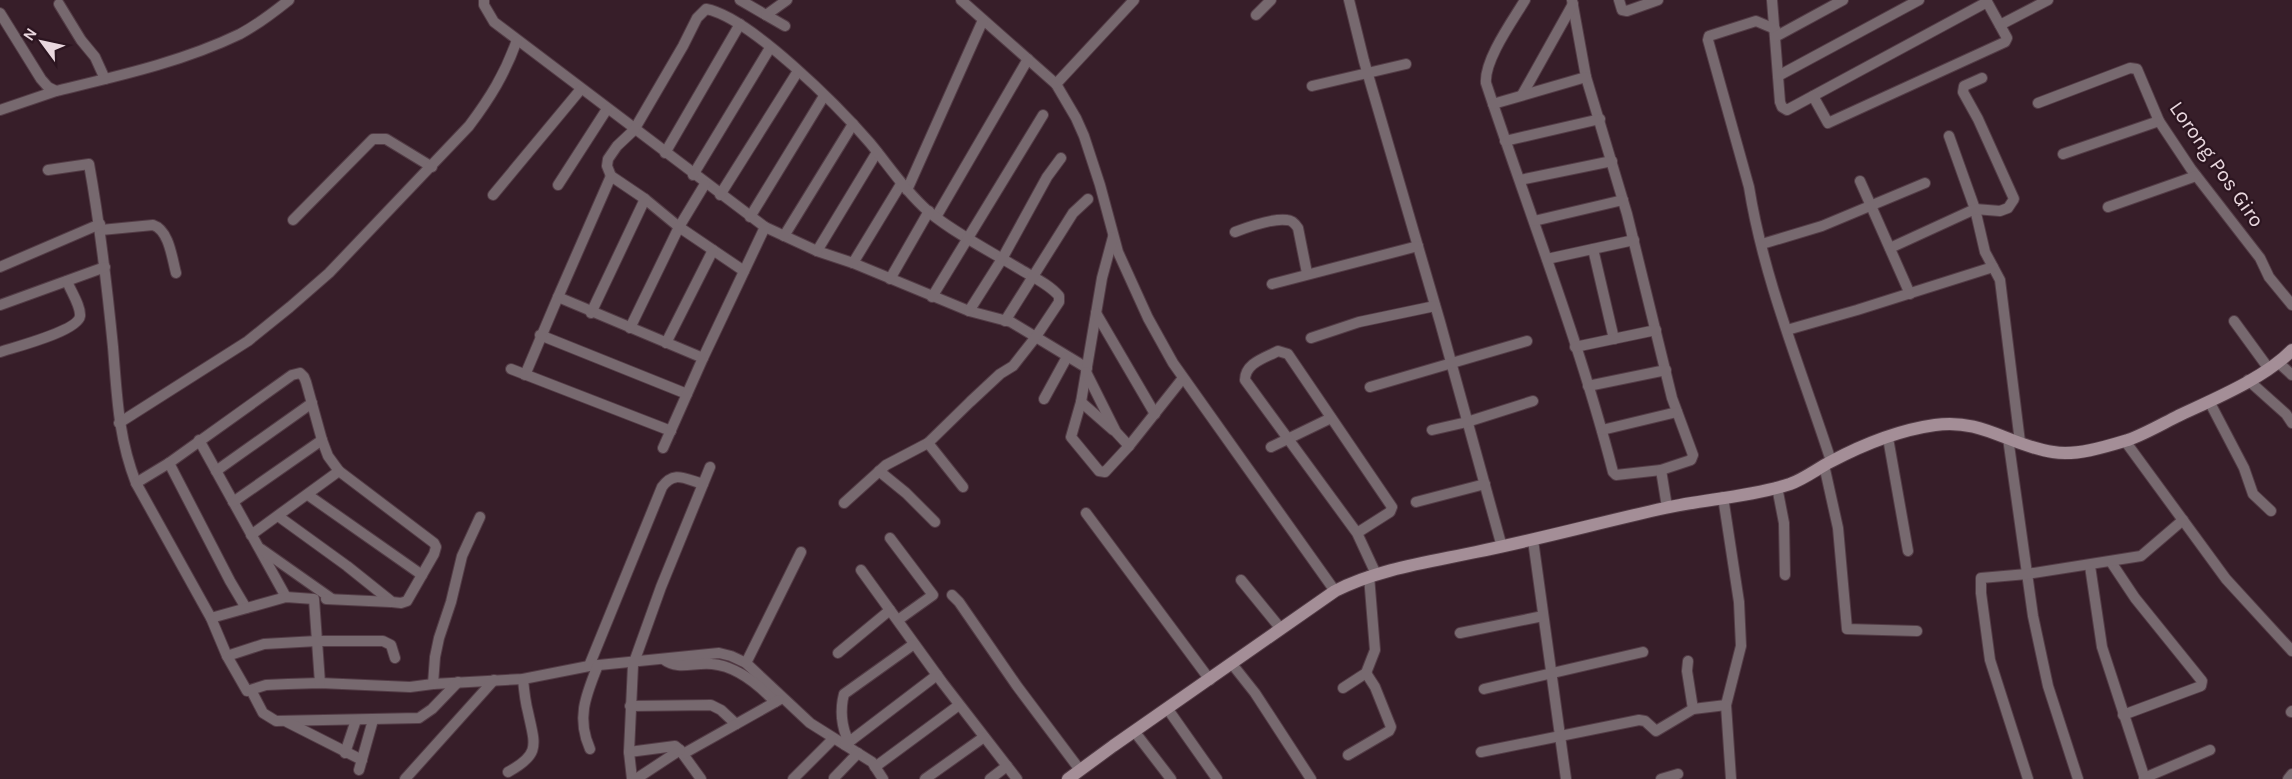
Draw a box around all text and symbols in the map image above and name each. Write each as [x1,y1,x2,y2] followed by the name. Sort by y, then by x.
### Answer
[12,12,72,72] north arrow
[19,24,41,44] text: N
[2165,97,2269,231] street label: Lorong Pos Giro

